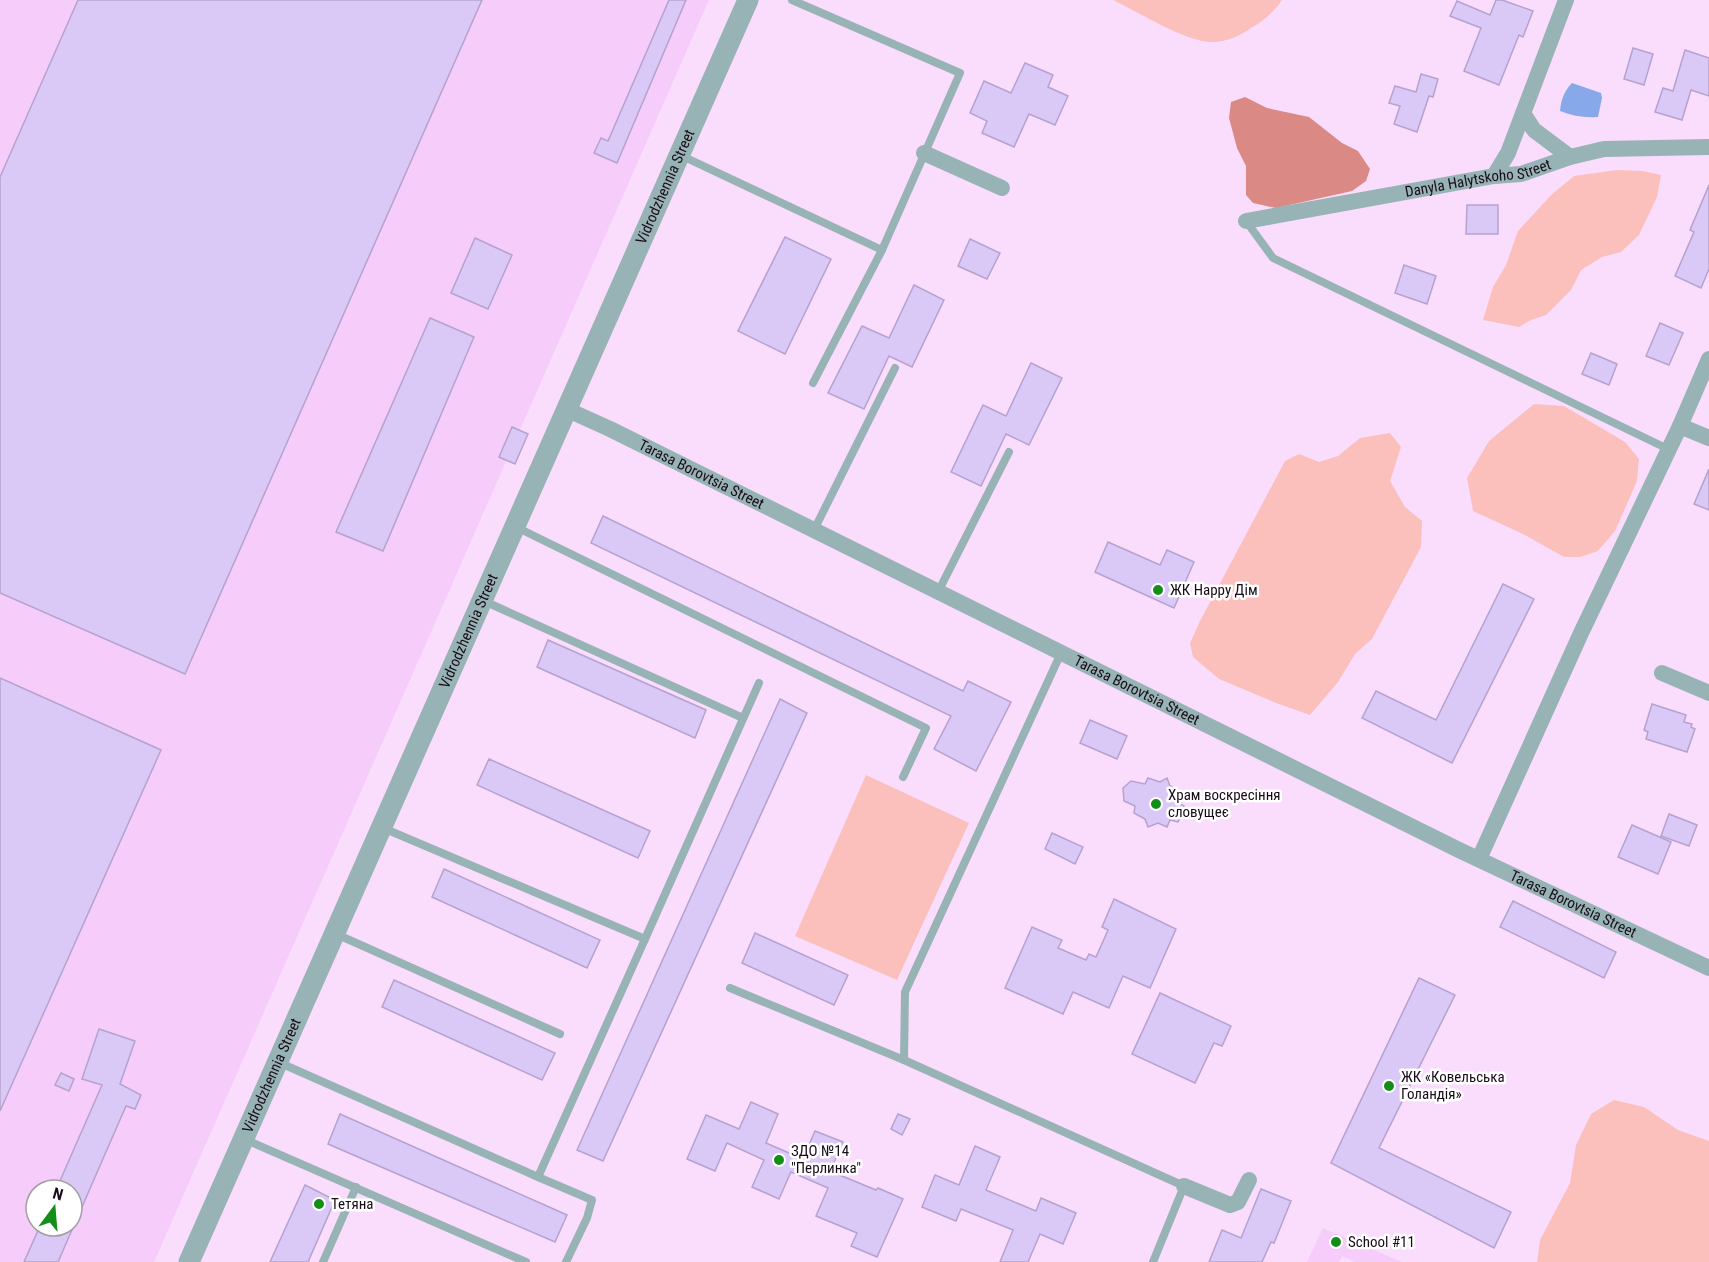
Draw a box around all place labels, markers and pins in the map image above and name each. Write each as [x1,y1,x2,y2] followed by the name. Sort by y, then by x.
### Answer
[1170,581,1258,599] place label: ЖК Happy Дім
[1151,583,1165,597] marker: ЖК Happy Дім
[1168,786,1281,821] place label: Храм воскресіння словущеє
[1149,797,1163,811] marker: Храм воскресіння словущеє
[1401,1068,1505,1103] place label: ЖК «Ковельська Голандія»
[1382,1079,1396,1093] marker: ЖК «Ковельська Голандія»
[791,1142,861,1177] place label: ЗДО №14 "Перлинка"
[772,1153,786,1167] marker: ЗДО №14 "Перлинка"
[331,1195,373,1213] place label: Тетяна
[312,1197,326,1211] marker: Тетяна
[1348,1233,1415,1251] place label: School #11
[1329,1235,1343,1249] marker: School #11

